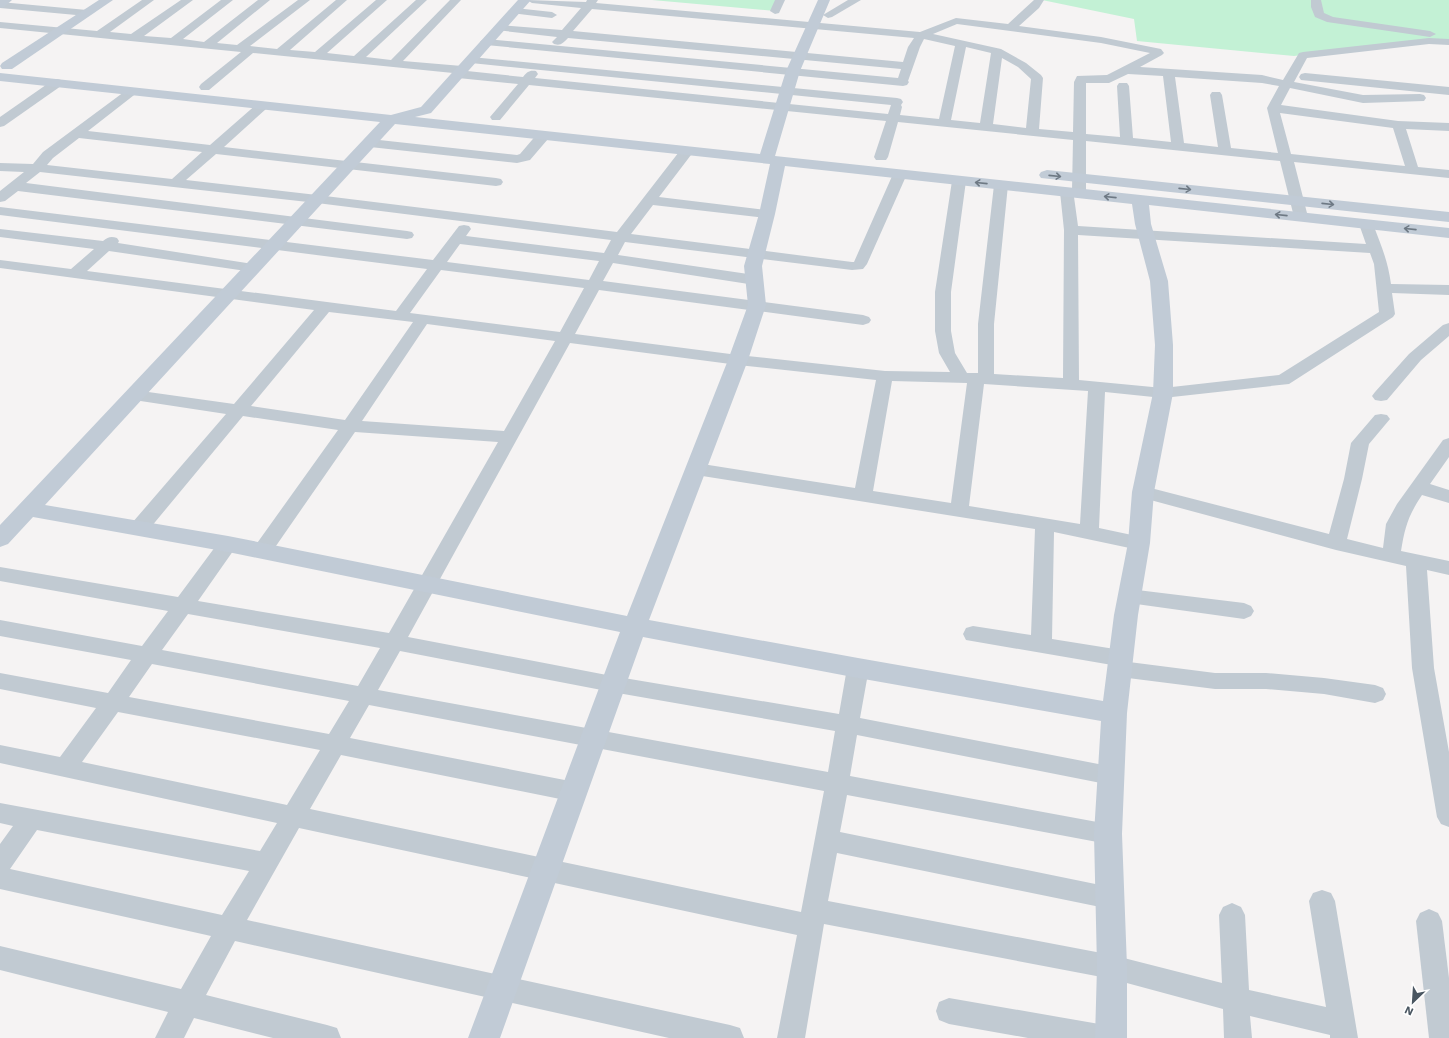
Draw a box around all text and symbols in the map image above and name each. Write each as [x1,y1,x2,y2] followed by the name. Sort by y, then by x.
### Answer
[1048,172,1061,179] one-way arrow
[975,179,988,187] one-way arrow
[1178,185,1191,193] one-way arrow
[1104,193,1117,201] one-way arrow
[1321,200,1334,208] one-way arrow
[1275,212,1288,219] one-way arrow
[1404,226,1417,233] one-way arrow
[1393,982,1433,1022] north arrow
[1403,1003,1415,1018] text: N

